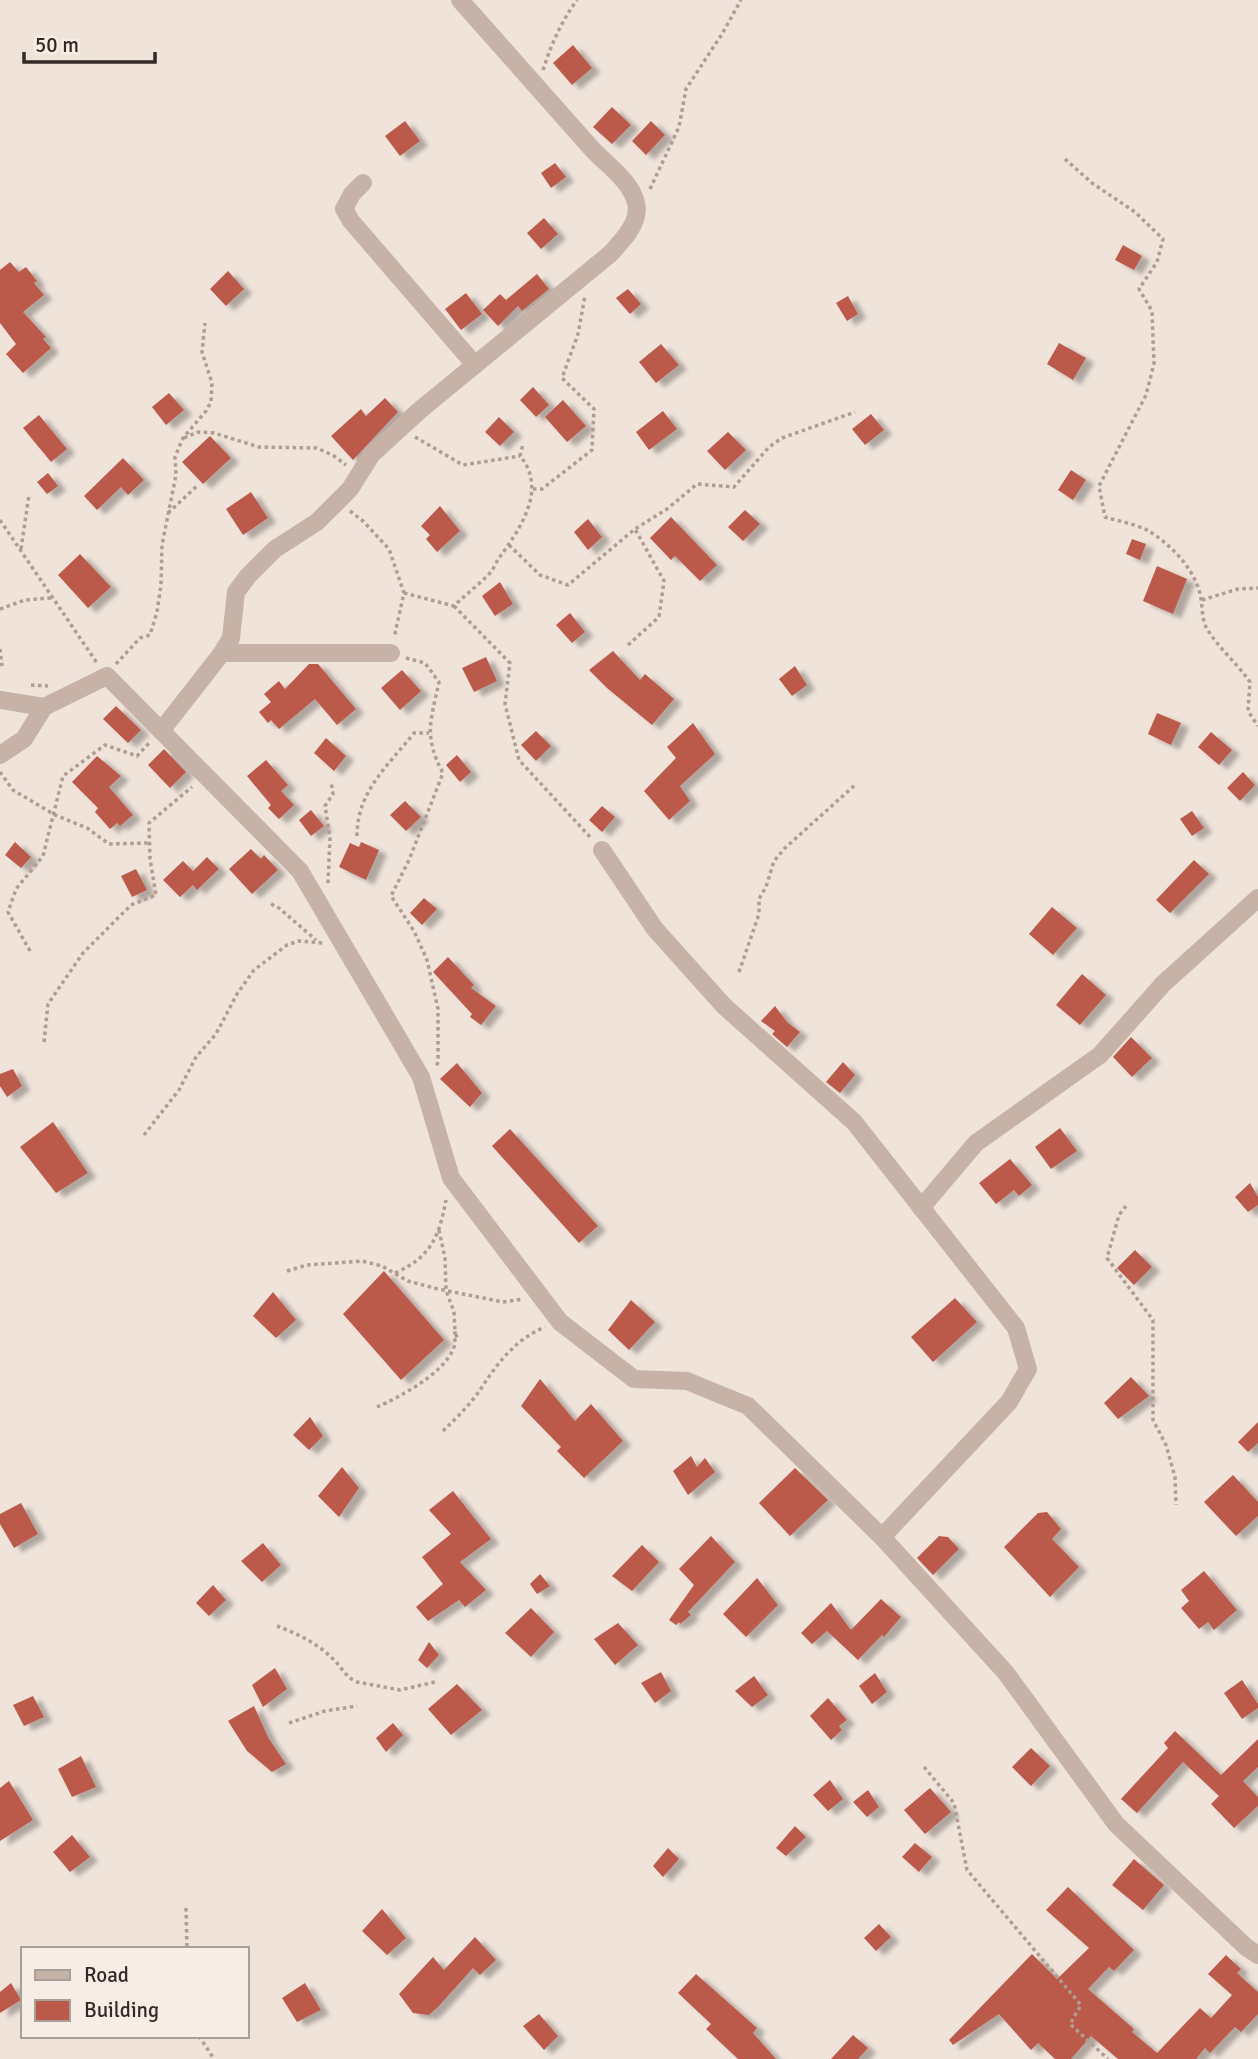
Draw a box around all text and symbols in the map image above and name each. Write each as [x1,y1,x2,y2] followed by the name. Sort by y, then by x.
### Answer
[24,21,156,65] scale bar
[35,32,79,58] text: 50 m
[21,1947,248,2038] legend
[84,1962,129,1988] text: Road
[84,1997,159,2023] text: Building

